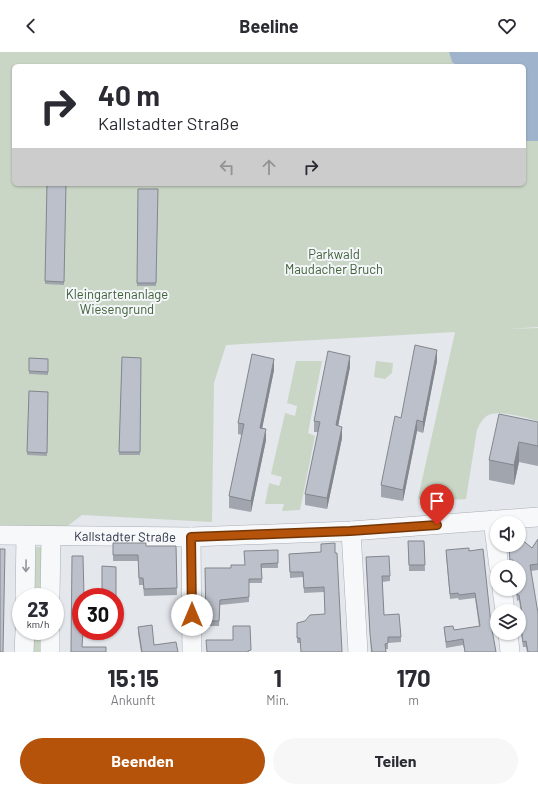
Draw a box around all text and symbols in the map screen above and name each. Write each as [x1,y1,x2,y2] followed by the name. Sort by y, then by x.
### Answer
[20,15,42,37] icon: back
[239,15,299,37] text: Beeline
[496,15,518,37] icon: heart
[98,78,160,112] text: 40 m
[32,80,84,132] icon: right
[98,112,239,134] text: Kallstadter Straße
[216,156,238,178] icon: left
[258,156,280,178] icon: ahead
[300,156,322,178] icon: right
[285,246,383,277] park label: Parkwald Maudacher Bruch
[66,286,168,317] park label: Kleingartenanlage Wiesengrund
[420,484,454,525] pin
[426,490,448,512] icon: arrive
[490,516,526,640] map controls
[490,516,526,552] button: sound
[74,528,176,545] street label: Kallstadter Straße
[22,559,30,572] one-way arrow
[490,560,526,596] button: search
[72,588,124,640] speed limit sign: 30
[171,594,213,636] position arrow
[27,597,49,621] text: 23
[490,604,526,640] button: layers
[27,618,49,630] text: km/h
[107,663,159,692] text: 15:15
[274,663,282,692] text: 1
[397,663,431,692] text: 170
[111,692,156,708] text: Ankunft
[266,692,289,708] text: Min.
[408,692,419,708] text: m
[20,738,265,784] button: Beenden
[273,738,518,784] button: Teilen

